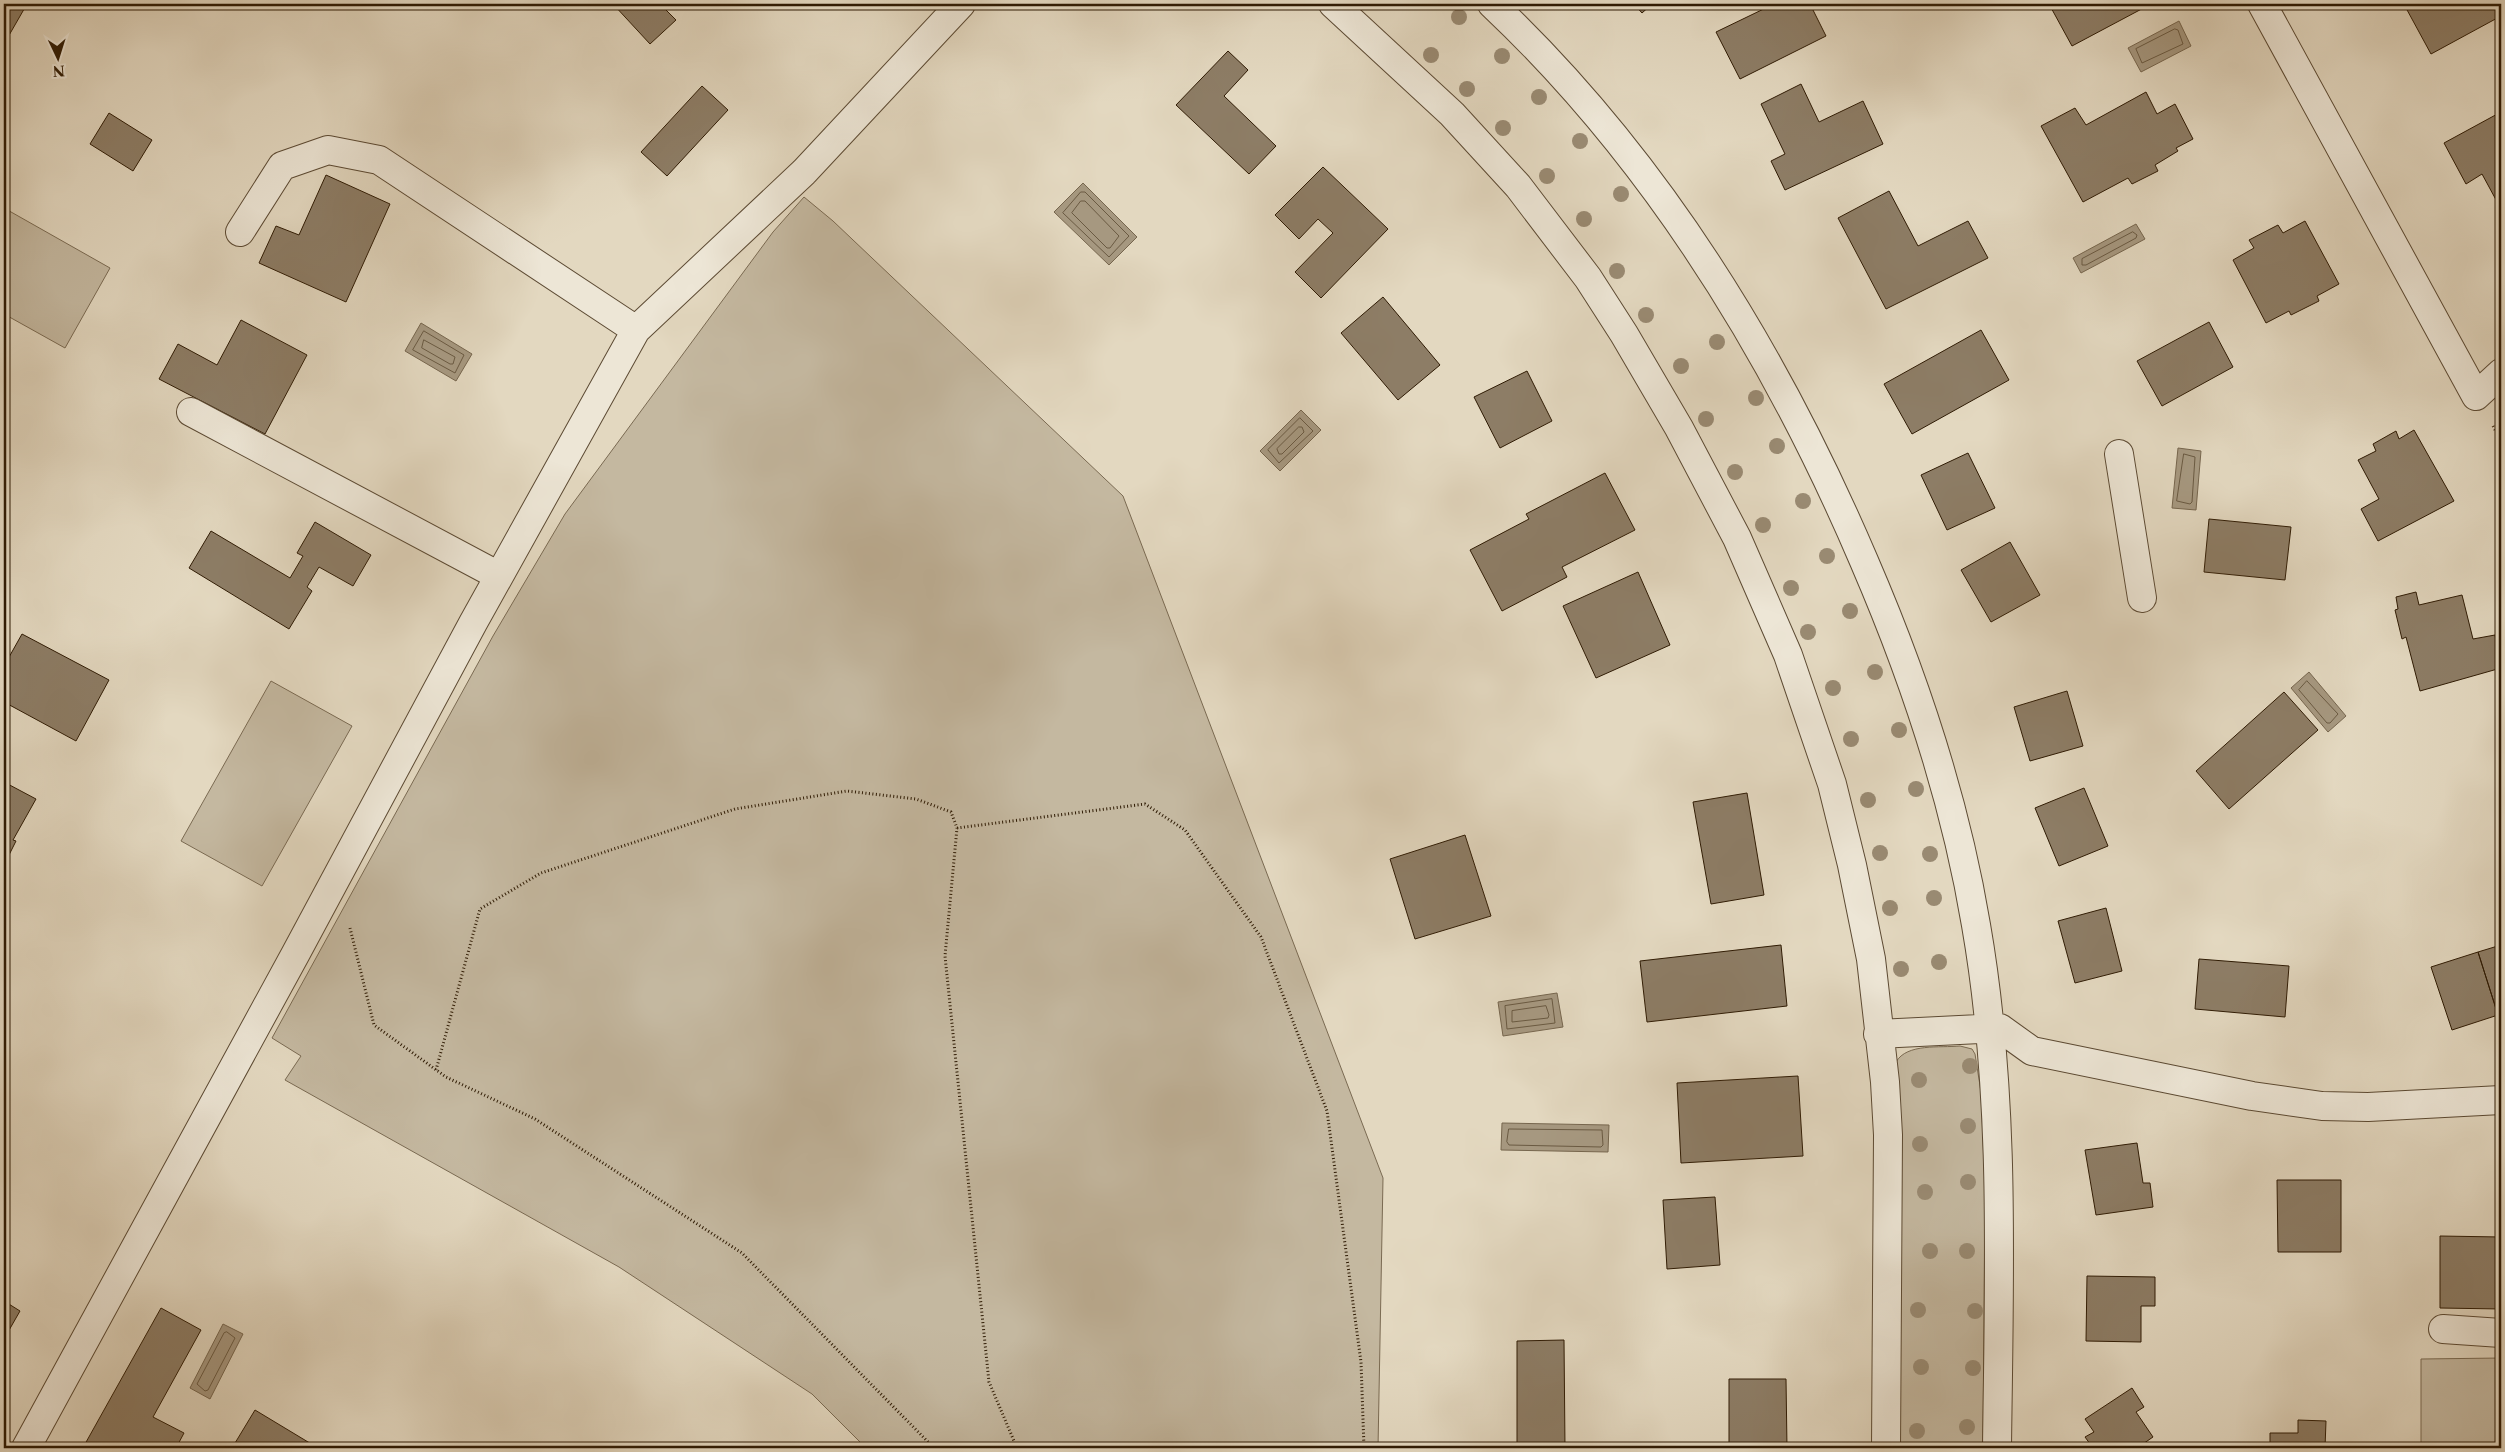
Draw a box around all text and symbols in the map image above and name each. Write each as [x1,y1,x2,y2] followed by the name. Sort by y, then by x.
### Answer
[32,32,82,82] north arrow
[52,62,66,80] text: N

